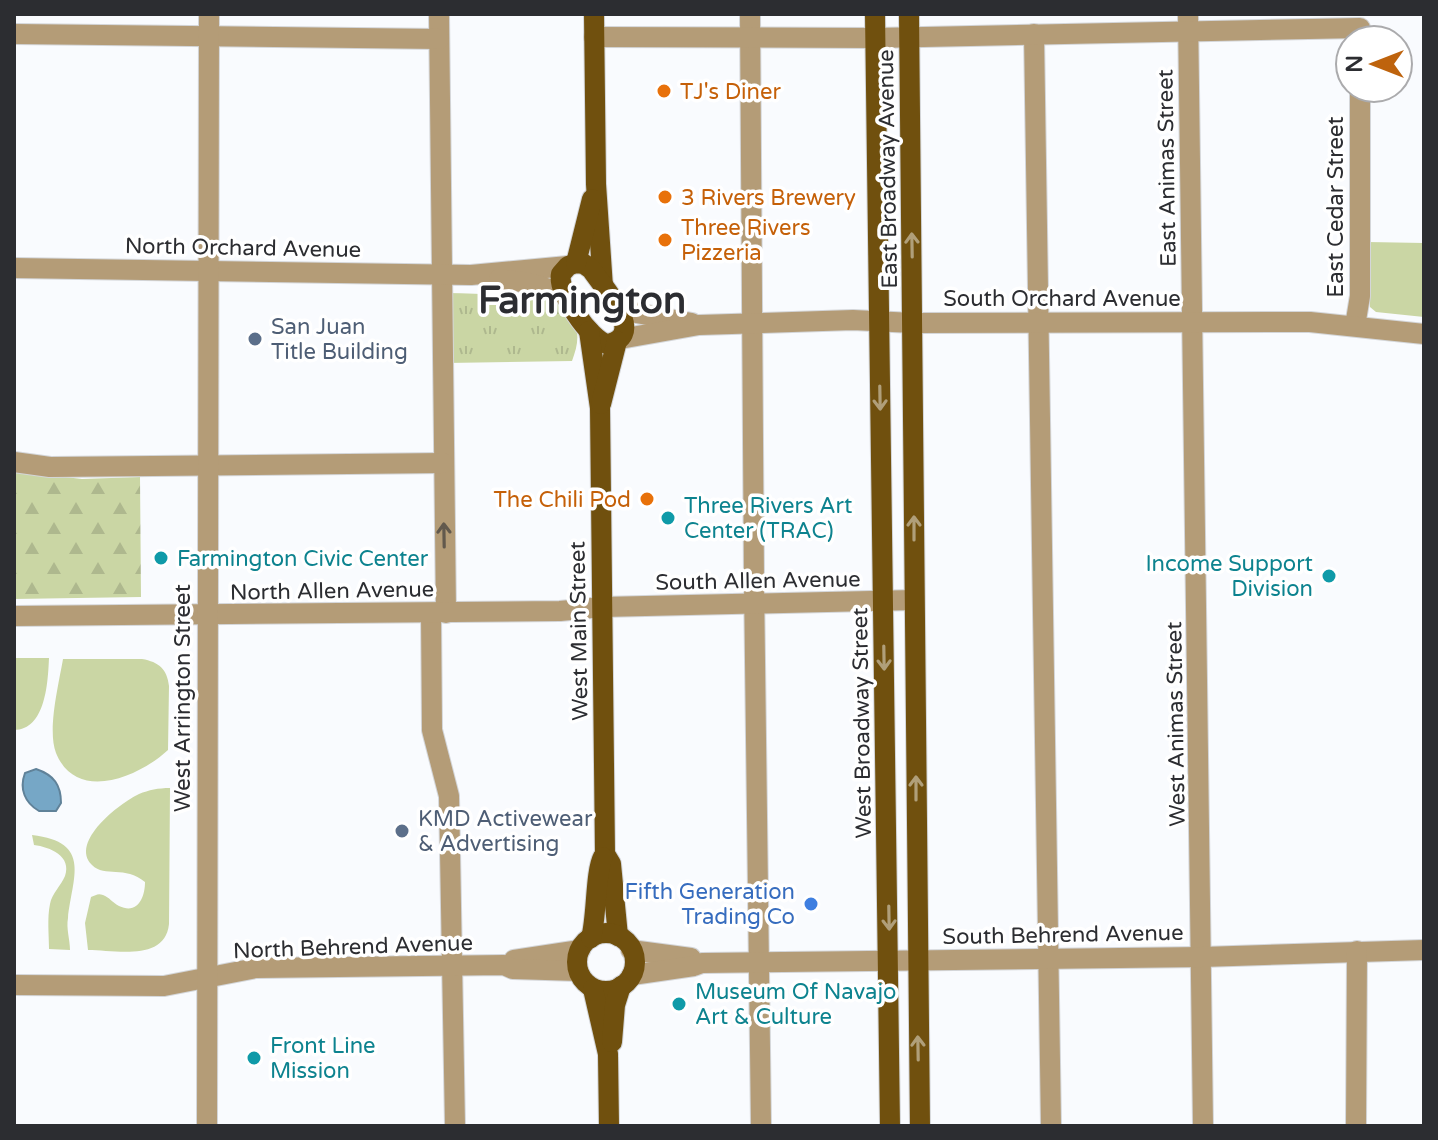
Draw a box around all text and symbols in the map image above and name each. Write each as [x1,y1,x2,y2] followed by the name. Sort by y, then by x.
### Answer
[1334,24,1414,104] north arrow
[873,49,903,289] street label: East Broadway Avenue
[1342,55,1368,73] text: N
[1152,69,1182,267] street label: East Animas Street
[680,79,781,105] place label: TJ's Diner
[655,82,673,100] marker: TJ's Diner
[1323,116,1349,298] street label: East Cedar Street
[681,185,856,211] place label: 3 Rivers Brewery
[656,188,674,206] marker: 3 Rivers Brewery
[681,215,810,266] place label: Three Rivers Pizzeria
[656,231,674,249] marker: Three Rivers Pizzeria
[904,232,920,259] one-way arrow
[125,233,361,263] street label: North Orchard Avenue
[478,278,686,324] district label: Farmington
[943,286,1181,312] street label: South Orchard Avenue
[271,314,408,365] place label: San Juan Title Building
[246,330,264,348] marker: San Juan Title Building
[872,384,888,411] one-way arrow
[494,487,631,513] place label: The Chili Pod
[638,490,656,508] marker: The Chili Pod
[684,493,852,544] place label: Three Rivers Art Center (TRAC)
[659,509,677,527] marker: Three Rivers Art Center (TRAC)
[906,515,922,542] one-way arrow
[437,522,452,549] one-way arrow
[564,541,594,721] street label: West Main Street
[177,546,429,572] place label: Farmington Civic Center
[152,549,170,567] marker: Farmington Civic Center
[1145,551,1313,602] place label: Income Support Division
[655,566,861,596] street label: South Allen Avenue
[1320,567,1338,585] marker: Income Support Division
[230,576,434,606] street label: North Allen Avenue
[170,584,196,812] street label: West Arrington Street
[847,607,877,839] street label: West Broadway Street
[1161,621,1191,827] street label: West Animas Street
[877,644,892,671] one-way arrow
[908,775,924,802] one-way arrow
[418,806,593,857] place label: KMD Activewear & Advertising
[393,822,411,840] marker: KMD Activewear & Advertising
[625,879,795,930] place label: Fifth Generation Trading Co
[802,895,820,913] marker: Fifth Generation Trading Co
[881,904,897,931] one-way arrow
[942,920,1184,950] street label: South Behrend Avenue
[233,930,473,964] street label: North Behrend Avenue
[695,979,896,1030] place label: Museum Of Navajo Art & Culture
[670,995,688,1013] marker: Museum Of Navajo Art & Culture
[270,1033,376,1084] place label: Front Line Mission
[910,1035,926,1062] one-way arrow
[245,1049,263,1067] marker: Front Line Mission

